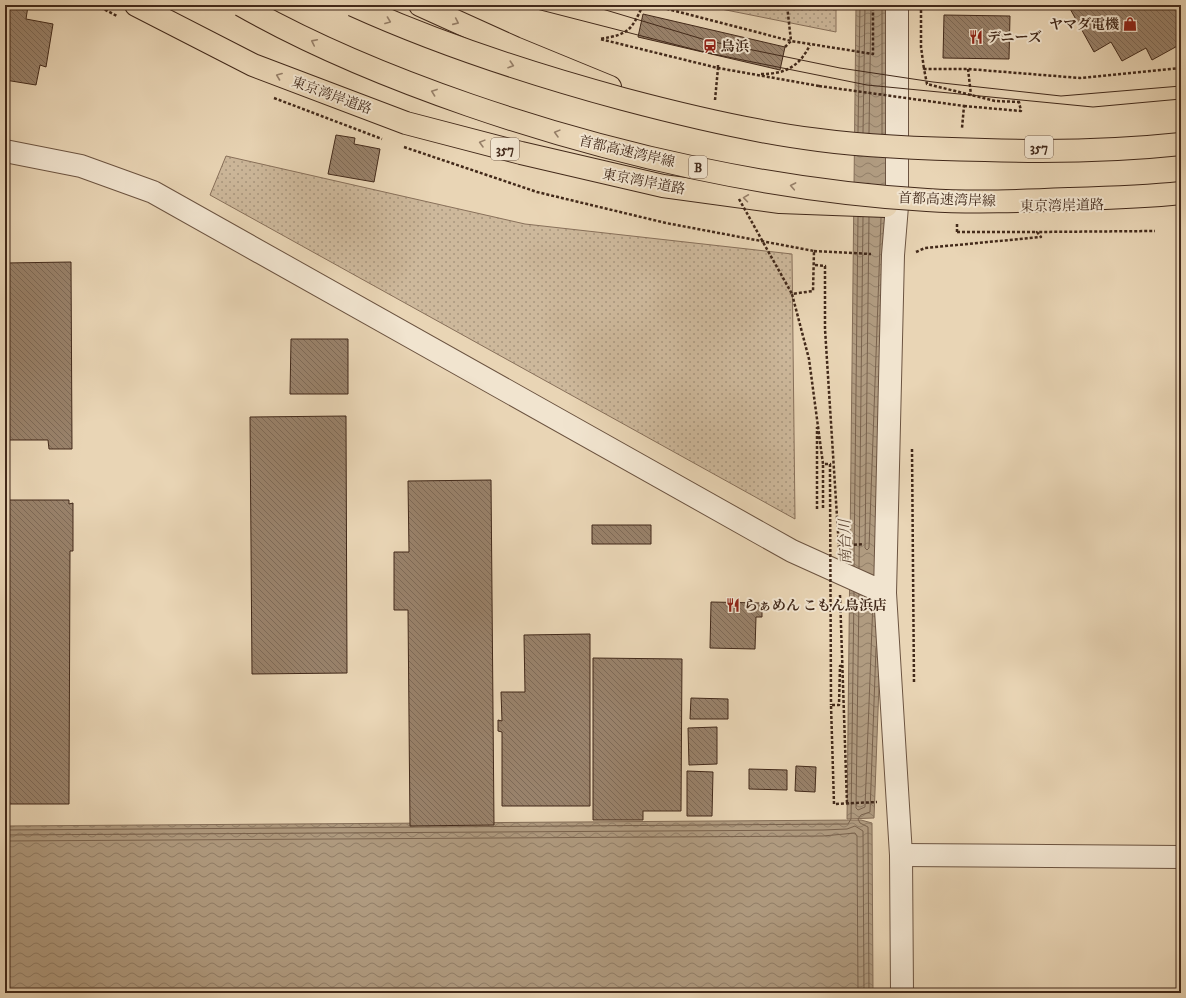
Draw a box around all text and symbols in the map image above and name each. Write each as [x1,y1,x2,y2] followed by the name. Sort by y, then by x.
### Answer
[385,16,392,24] one-way arrow
[1049,16,1119,34] place label: ヤマダ電機
[1122,16,1138,32] shop icon: ヤマダ電機
[452,17,459,25] one-way arrow
[968,29,984,45] restaurant icon: デニーズ
[987,29,1042,47] place label: デニーズ
[702,38,718,54] station icon: 鳥浜
[721,38,750,56] place label: 鳥浜
[311,39,318,46] one-way arrow
[507,60,514,68] one-way arrow
[276,72,283,80] one-way arrow
[289,73,374,119] street label: 東京湾岸道路
[430,89,437,97] one-way arrow
[554,130,560,138] one-way arrow
[577,132,677,172] street label: 首都高速湾岸線
[1025,136,1053,158] road number: 357
[491,138,519,160] road number: 357
[479,139,486,148] one-way arrow
[689,156,707,178] road number: B
[601,165,687,199] street label: 東京湾岸道路
[790,182,796,191] one-way arrow
[898,189,996,211] street label: 首都高速湾岸線
[743,194,749,203] one-way arrow
[1020,196,1104,216] street label: 東京湾岸道路
[836,517,855,565] water label: 南台川
[725,597,741,613] restaurant icon: らぁめん こもん鳥浜店
[744,597,887,615] place label: らぁめん こもん鳥浜店

